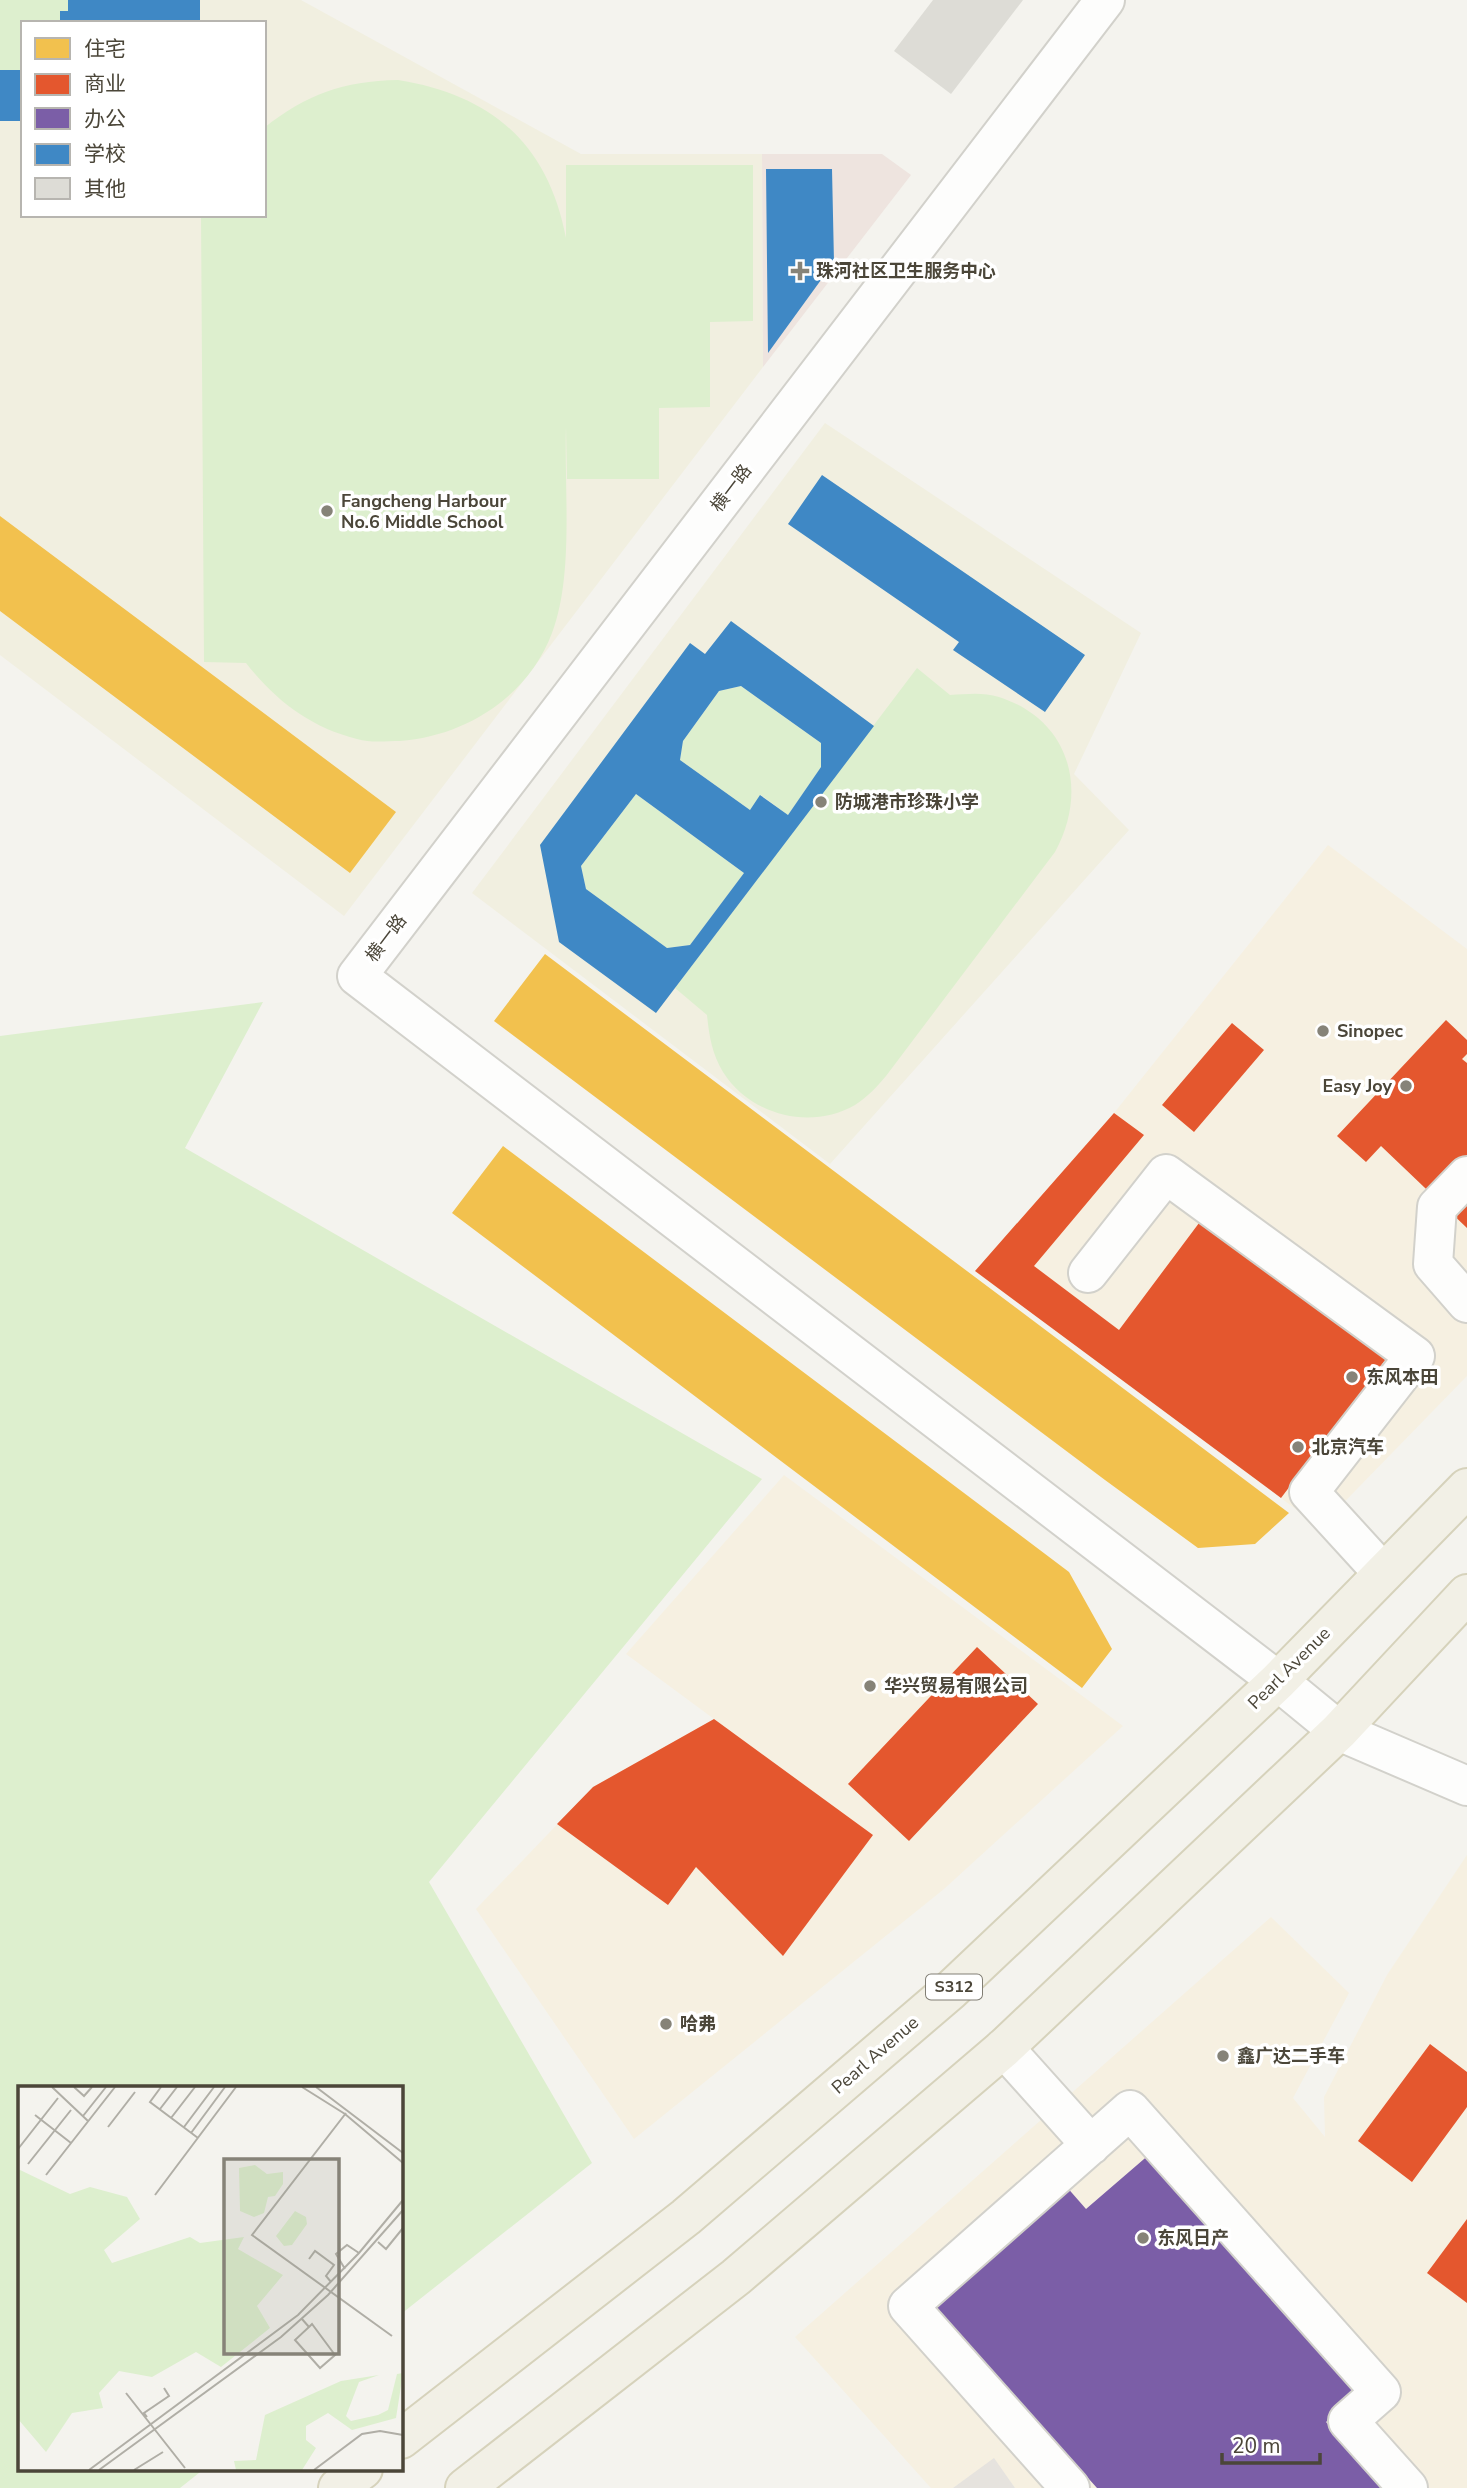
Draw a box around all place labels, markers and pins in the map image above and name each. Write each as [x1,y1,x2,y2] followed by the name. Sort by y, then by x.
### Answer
[816,259,996,283] place label: 珠河社区卫生服务中心
[790,261,810,281] marker: 珠河社区卫生服务中心
[341,489,507,534] place label: Fangcheng Harbour No.6 Middle School
[319,503,335,519] marker: Fangcheng Harbour No.6 Middle School
[835,790,979,814] place label: 防城港市珍珠小学
[813,794,829,810] marker: 防城港市珍珠小学
[1337,1019,1403,1043] place label: Sinopec
[1315,1023,1331,1039] marker: Sinopec
[1323,1074,1393,1098] place label: Easy Joy
[1398,1078,1414,1094] marker: Easy Joy
[1366,1365,1438,1389] place label: 东风本田
[1344,1369,1360,1385] marker: 东风本田
[1312,1435,1384,1459] place label: 北京汽车
[1290,1439,1306,1455] marker: 北京汽车
[884,1674,1028,1698] place label: 华兴贸易有限公司
[862,1678,878,1694] marker: 华兴贸易有限公司
[680,2012,716,2036] place label: 哈弗
[658,2016,674,2032] marker: 哈弗
[1237,2044,1345,2068] place label: 鑫广达二手车
[1215,2048,1231,2064] marker: 鑫广达二手车
[1157,2226,1229,2250] place label: 东风日产
[1135,2230,1151,2246] marker: 东风日产

